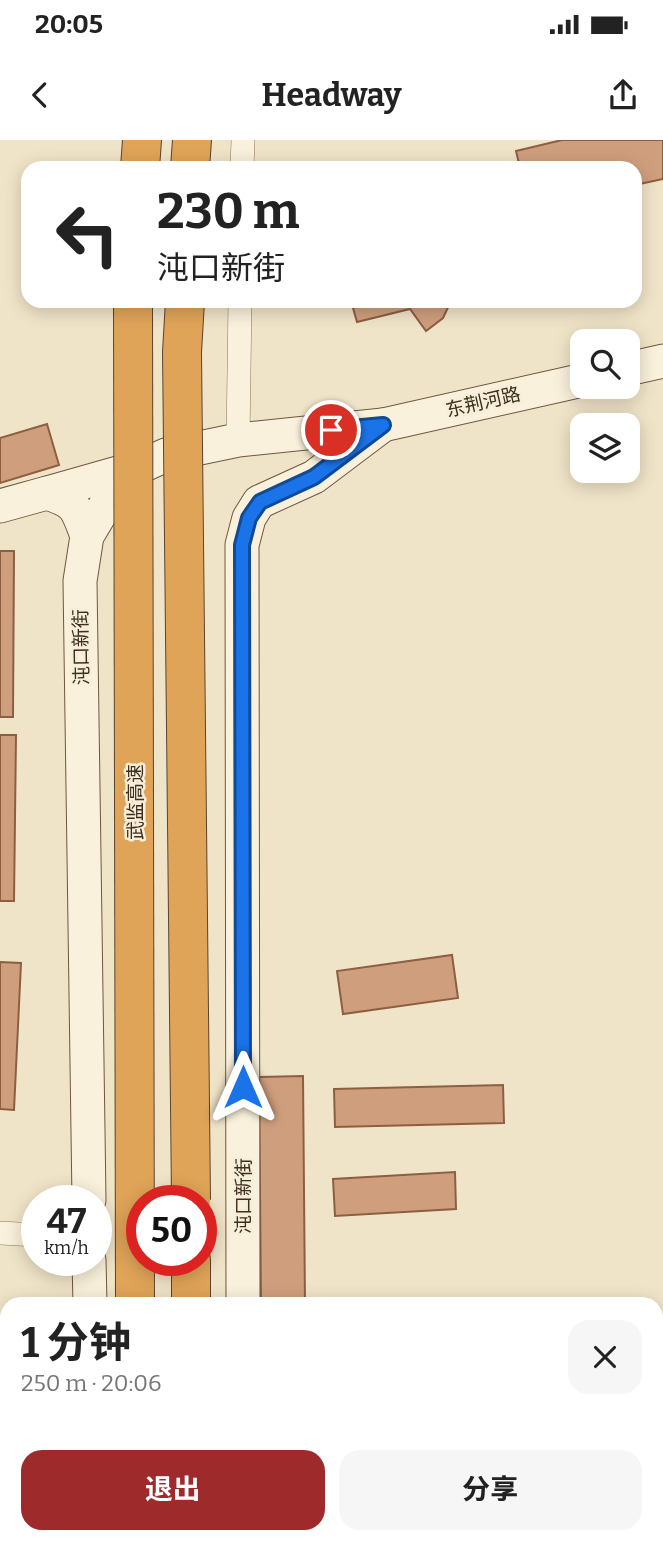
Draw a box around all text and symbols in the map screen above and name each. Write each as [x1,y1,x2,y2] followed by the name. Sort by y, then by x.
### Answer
[35,9,103,40] text: 20:05
[21,76,59,114] icon: back
[261,76,402,114] text: Headway
[604,76,642,114] icon: share
[157,182,300,241] text: 230 m
[42,189,133,280] icon: left
[157,249,285,287] text: 沌口新街
[570,329,640,483] map controls
[570,329,640,399] button: search
[443,382,523,422] street label: 东荆河路
[301,400,361,460] pin
[312,411,350,449] icon: arrive
[570,413,640,483] button: layers
[69,609,93,685] street label: 沌口新街
[124,764,147,840] street label: 武监高速
[206,1050,280,1124] position arrow
[232,1158,255,1234] street label: 沌口新街
[126,1185,217,1276] speed limit sign: 50
[47,1200,86,1242] text: 47
[44,1237,89,1259] text: km/h
[21,1318,131,1368] text: 1 分钟
[568,1320,642,1394] button: close
[21,1369,161,1397] text: 250 m · 20:06
[21,1450,325,1530] button: 退出
[339,1450,642,1530] button: 分享

